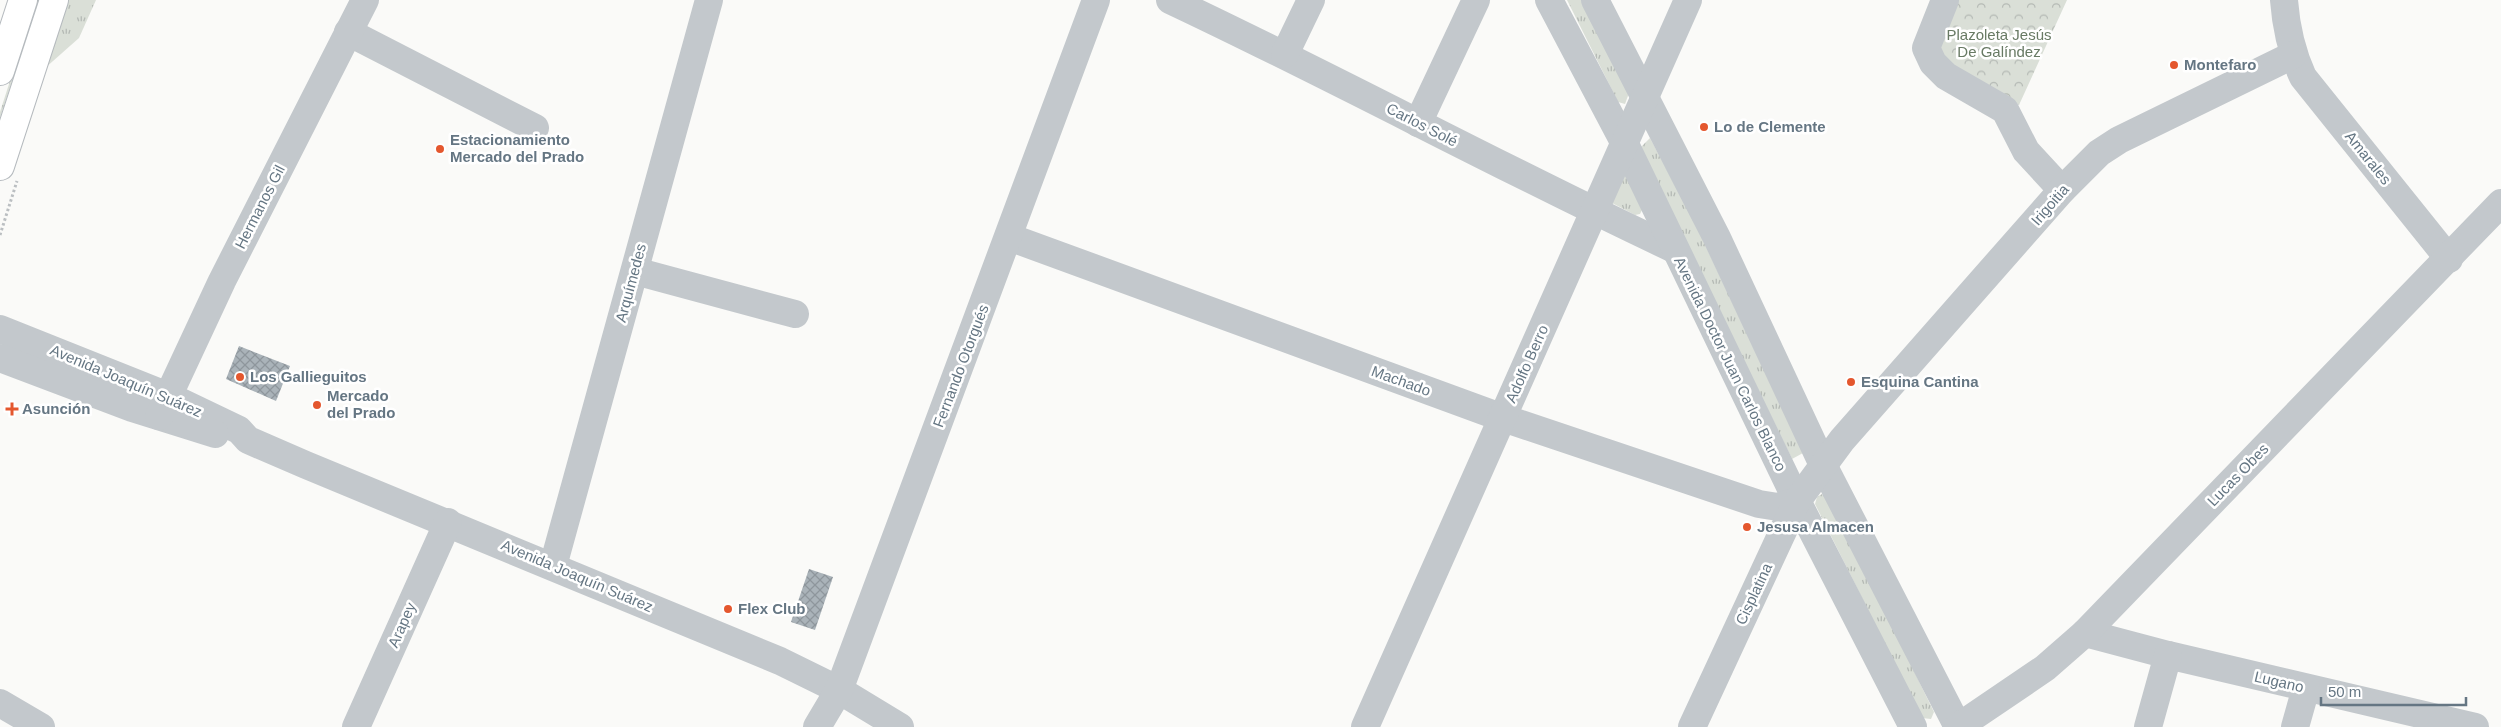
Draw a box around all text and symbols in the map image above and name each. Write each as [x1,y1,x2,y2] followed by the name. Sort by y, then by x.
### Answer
[1946,26,2052,60] park label: Plazoleta Jesús De Galíndez
[2184,56,2257,73] place label: Montefaro
[2168,59,2180,71] marker: Montefaro
[1384,99,1461,150] street label: Carlos Solé
[1714,118,1826,135] place label: Lo de Clemente
[1698,121,1710,133] marker: Lo de Clemente
[2342,128,2395,188] street label: Amarales
[450,131,584,165] place label: Estacionamiento Mercado del Prado
[434,143,446,155] marker: Estacionamiento Mercado del Prado
[231,162,288,251] street label: Hermanos Gil
[2027,180,2072,228] street label: Irigoitia
[612,242,649,324] street label: Arquímedes
[1671,254,1790,474] street label: Avenida Doctor Juan Carlos Blanco
[929,302,992,430] street label: Fernando Otorgués
[1502,322,1551,405] street label: Adolfo Berro
[48,341,205,420] street label: Avenida Joaquín Suárez
[1369,362,1433,399] street label: Machado
[250,368,367,385] place label: Los Gallieguitos
[234,371,246,383] marker: Los Gallieguitos
[1861,373,1979,390] place label: Esquina Cantina
[1845,376,1857,388] marker: Esquina Cantina
[327,387,395,421] place label: Mercado del Prado
[311,399,323,411] marker: Mercado del Prado
[22,400,90,417] place label: Asunción
[6,403,18,415] marker: Asunción
[2204,440,2272,509] street label: Lucas Obes
[1757,518,1874,535] place label: Jesusa Almacen
[1741,521,1753,533] marker: Jesusa Almacen
[499,536,656,615] street label: Avenida Joaquín Suárez
[1732,560,1775,627] street label: Cisplatina
[384,599,419,650] street label: Arapey
[738,600,806,617] place label: Flex Club
[722,603,734,615] marker: Flex Club
[2253,668,2305,695] street label: Lugano
[2321,674,2466,706] scale bar
[2328,683,2361,700] text: 50 m

